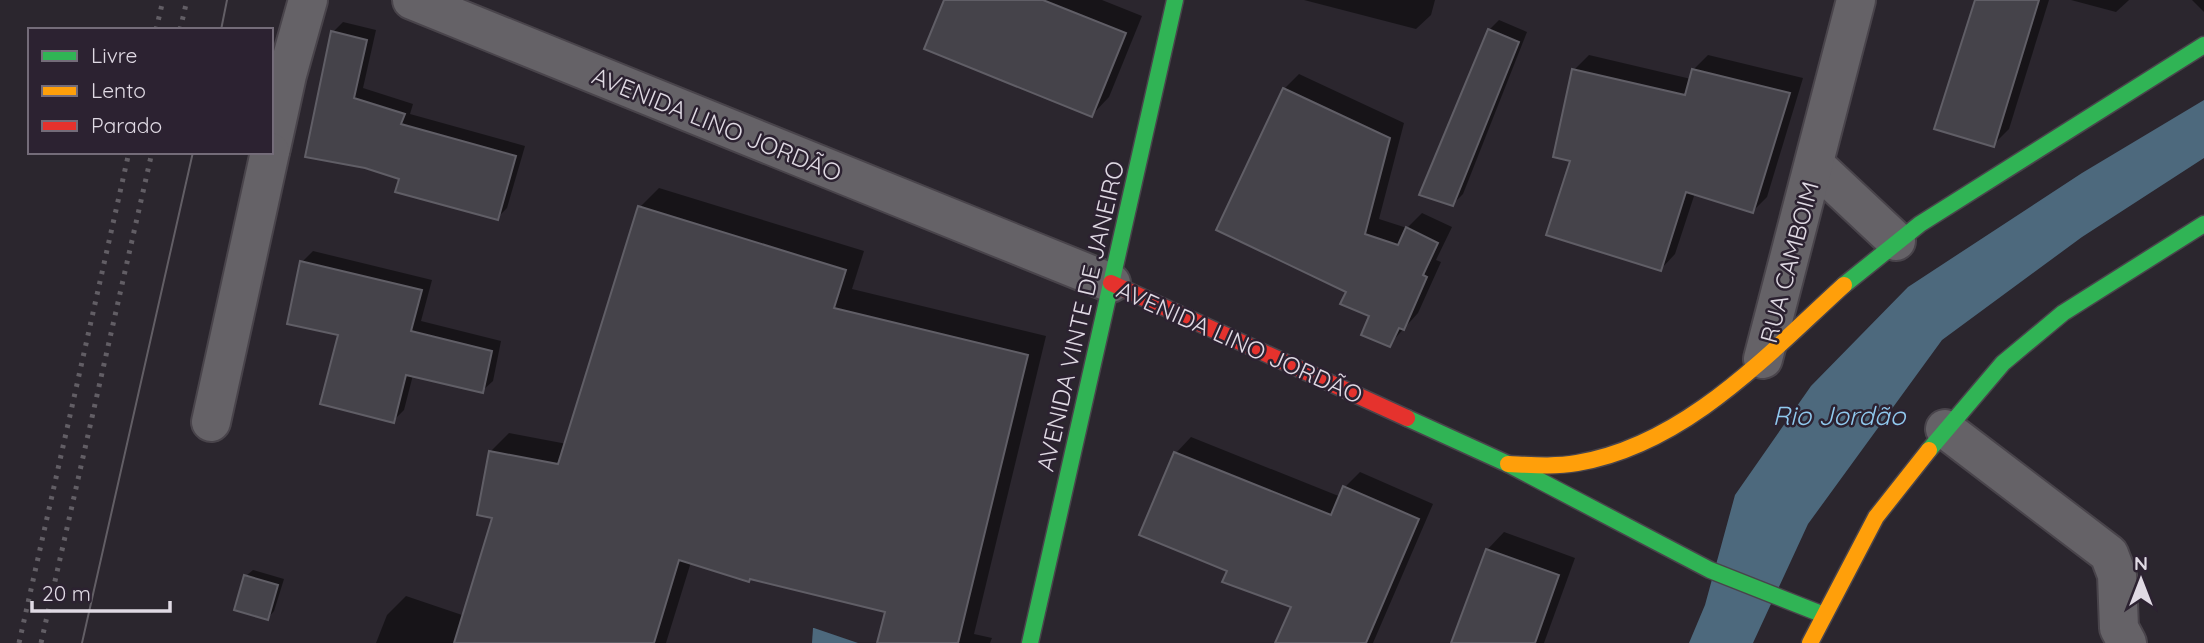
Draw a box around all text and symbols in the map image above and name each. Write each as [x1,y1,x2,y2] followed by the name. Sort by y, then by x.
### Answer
[28,28,273,154] legend
[91,42,137,68] text: Livre
[588,60,846,188] street label: AVENIDA LINO JORDÃO
[91,77,146,103] text: Lento
[91,112,162,138] text: Parado
[1030,158,1130,474] street label: AVENIDA VINTE DE JANEIRO
[1753,178,1825,346] street label: RUA CAMBOIM
[1112,274,1368,410] street label: AVENIDA LINO JORDÃO
[1772,399,1907,432] water label: Rio Jordão
[2106,545,2176,615] north arrow
[2134,551,2148,575] text: N
[32,570,170,614] scale bar
[42,580,91,606] text: 20 m

